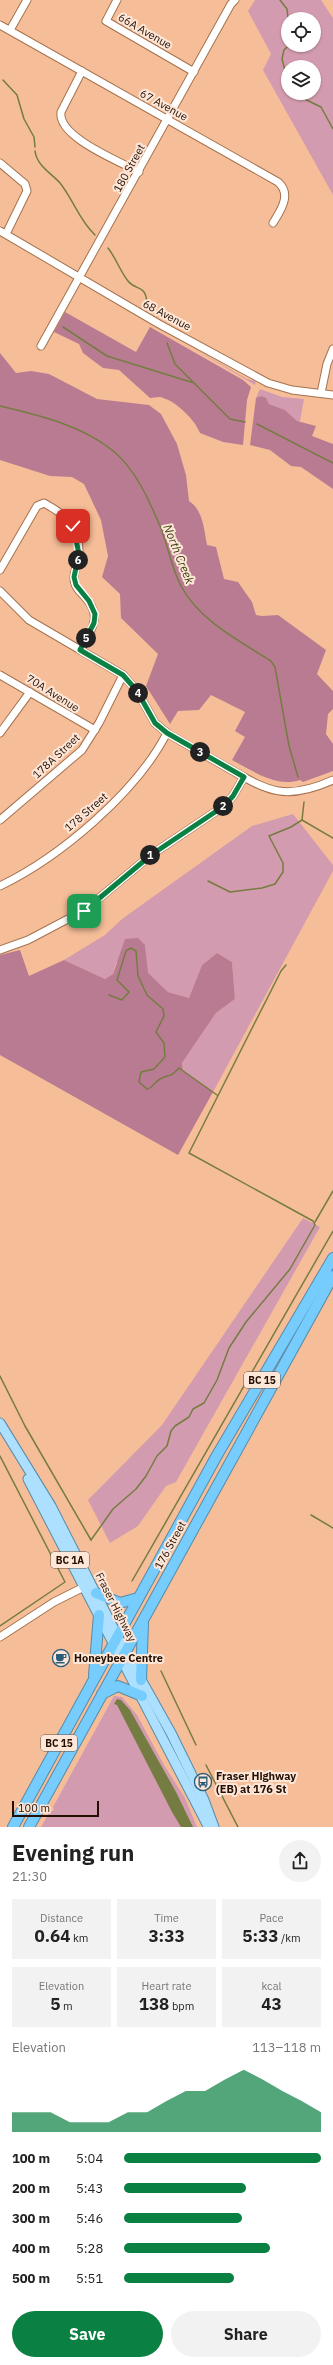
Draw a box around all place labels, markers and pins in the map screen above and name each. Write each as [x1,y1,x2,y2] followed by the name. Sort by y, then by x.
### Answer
[56,509,90,543] pin
[68,550,88,570] pin: 6
[76,628,96,648] pin: 5
[128,683,148,703] pin: 4
[190,742,210,762] pin: 3
[213,796,233,816] pin: 2
[140,845,160,865] pin: 1
[67,894,101,928] pin
[51,1648,71,1668] cafe icon: Honeybee Centre
[74,1651,163,1665] place label: Honeybee Centre
[216,1769,296,1796] place label: Fraser Highway (EB) at 176 St
[193,1772,213,1792] bus stop icon: Fraser Highway (EB) at 176 St

